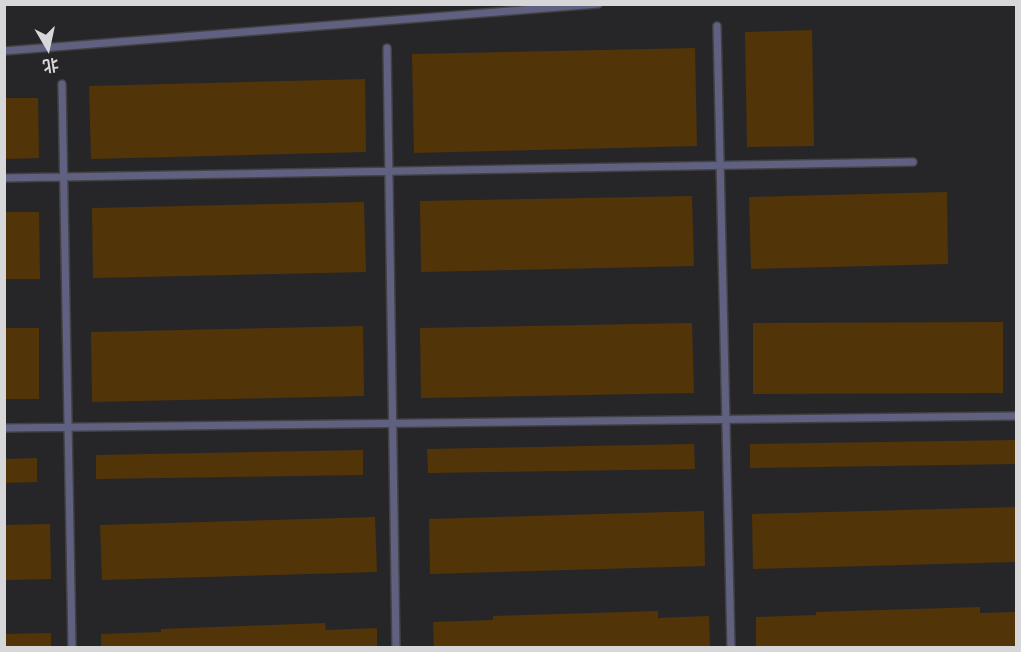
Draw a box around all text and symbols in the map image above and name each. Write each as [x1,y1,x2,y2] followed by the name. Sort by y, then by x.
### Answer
[18,18,78,78] north arrow
[41,55,60,77] text: 北

